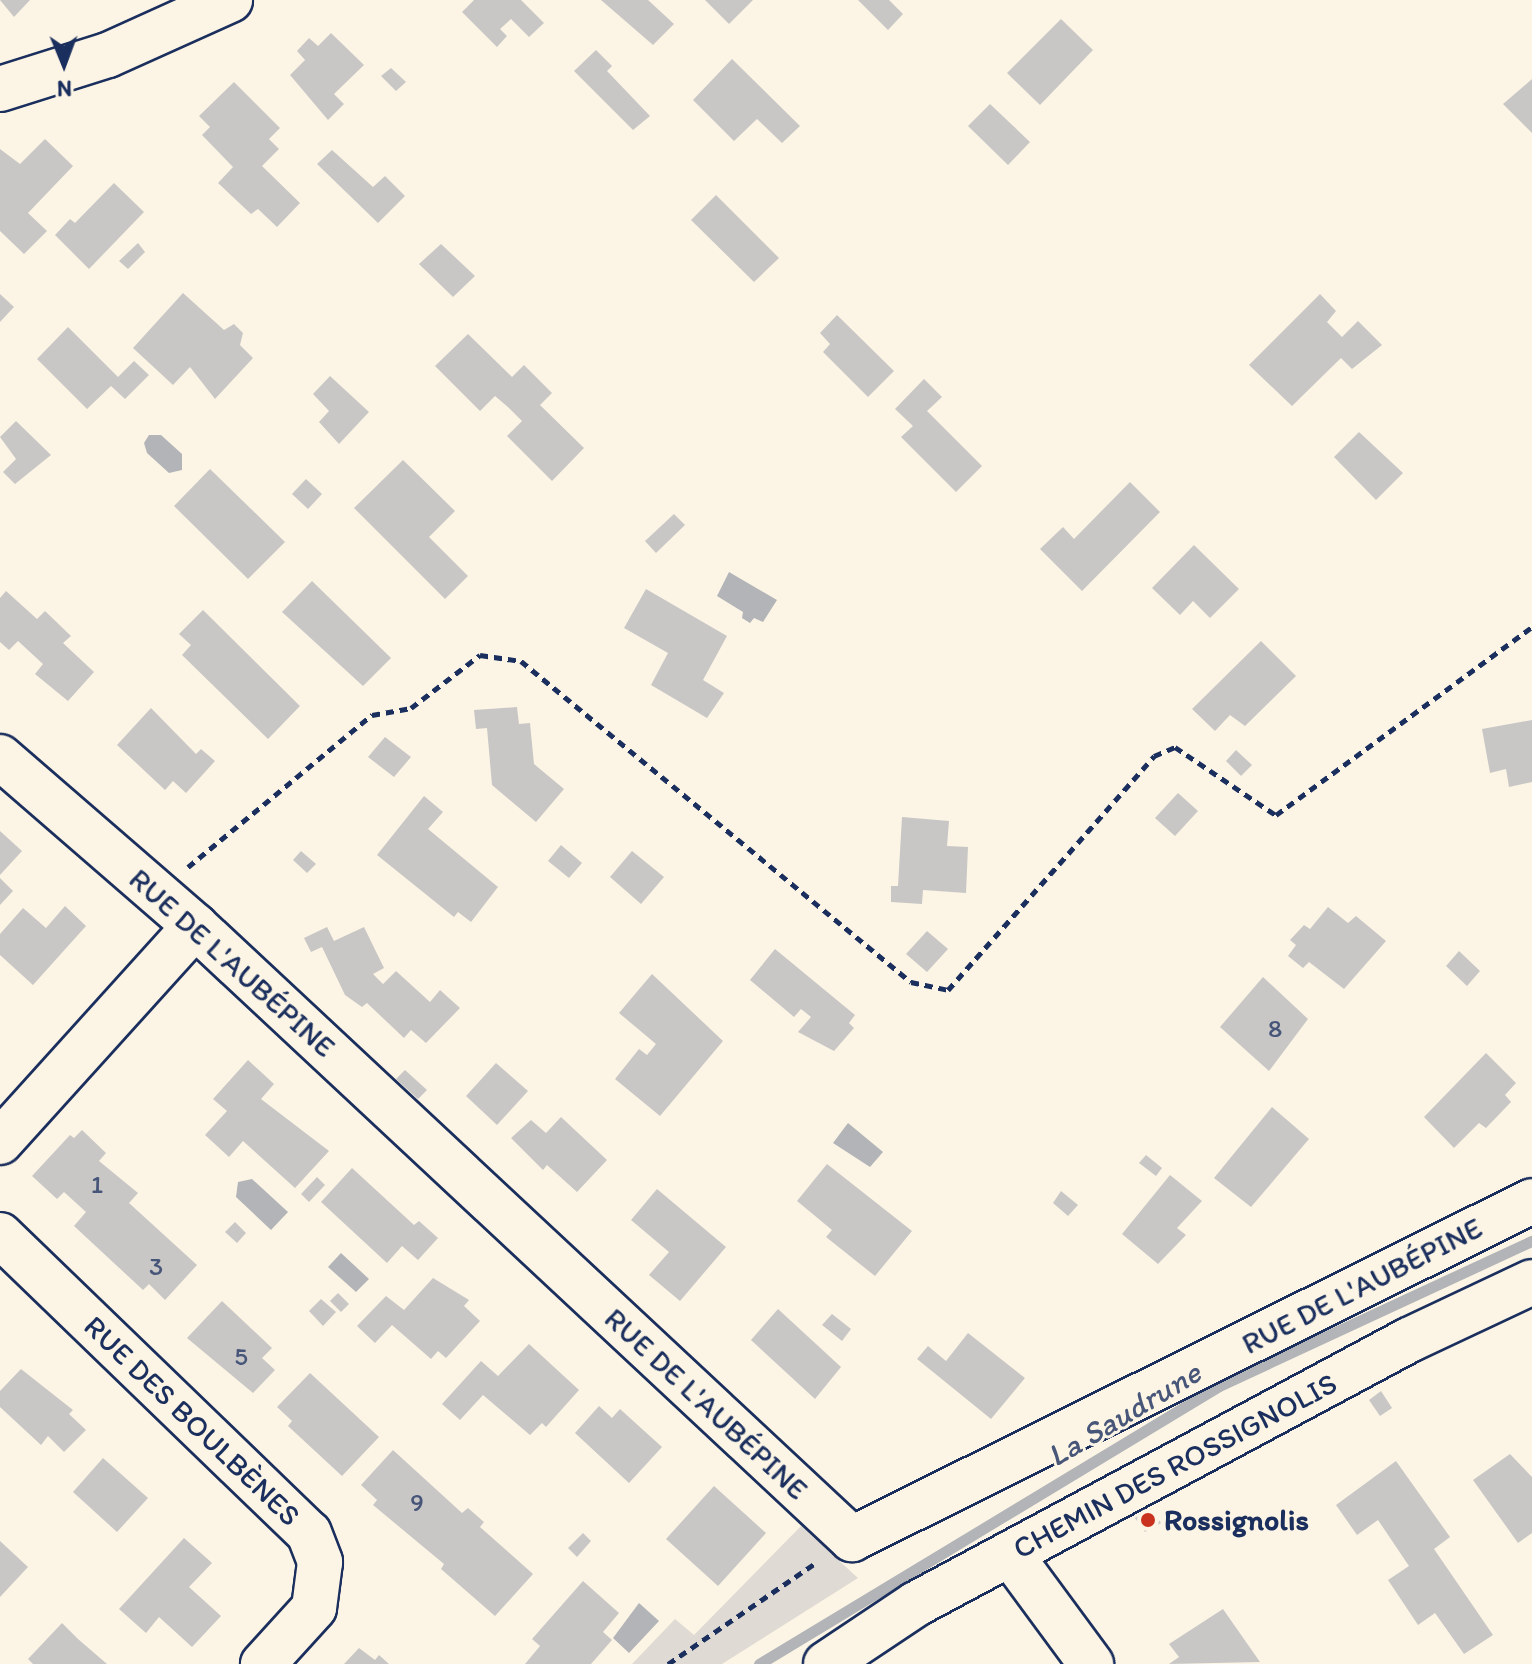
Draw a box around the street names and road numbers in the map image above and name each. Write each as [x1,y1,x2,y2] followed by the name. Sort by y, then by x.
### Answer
[121,861,343,1065] street label: RUE DE L'AUBÉPINE
[1235,1210,1489,1362] street label: RUE DE L'AUBÉPINE
[597,1300,815,1508] street label: RUE DE L'AUBÉPINE
[76,1308,308,1534] street label: RUE DES BOULBÈNES
[1007,1365,1343,1567] street label: CHEMIN DES ROSSIGNOLIS

